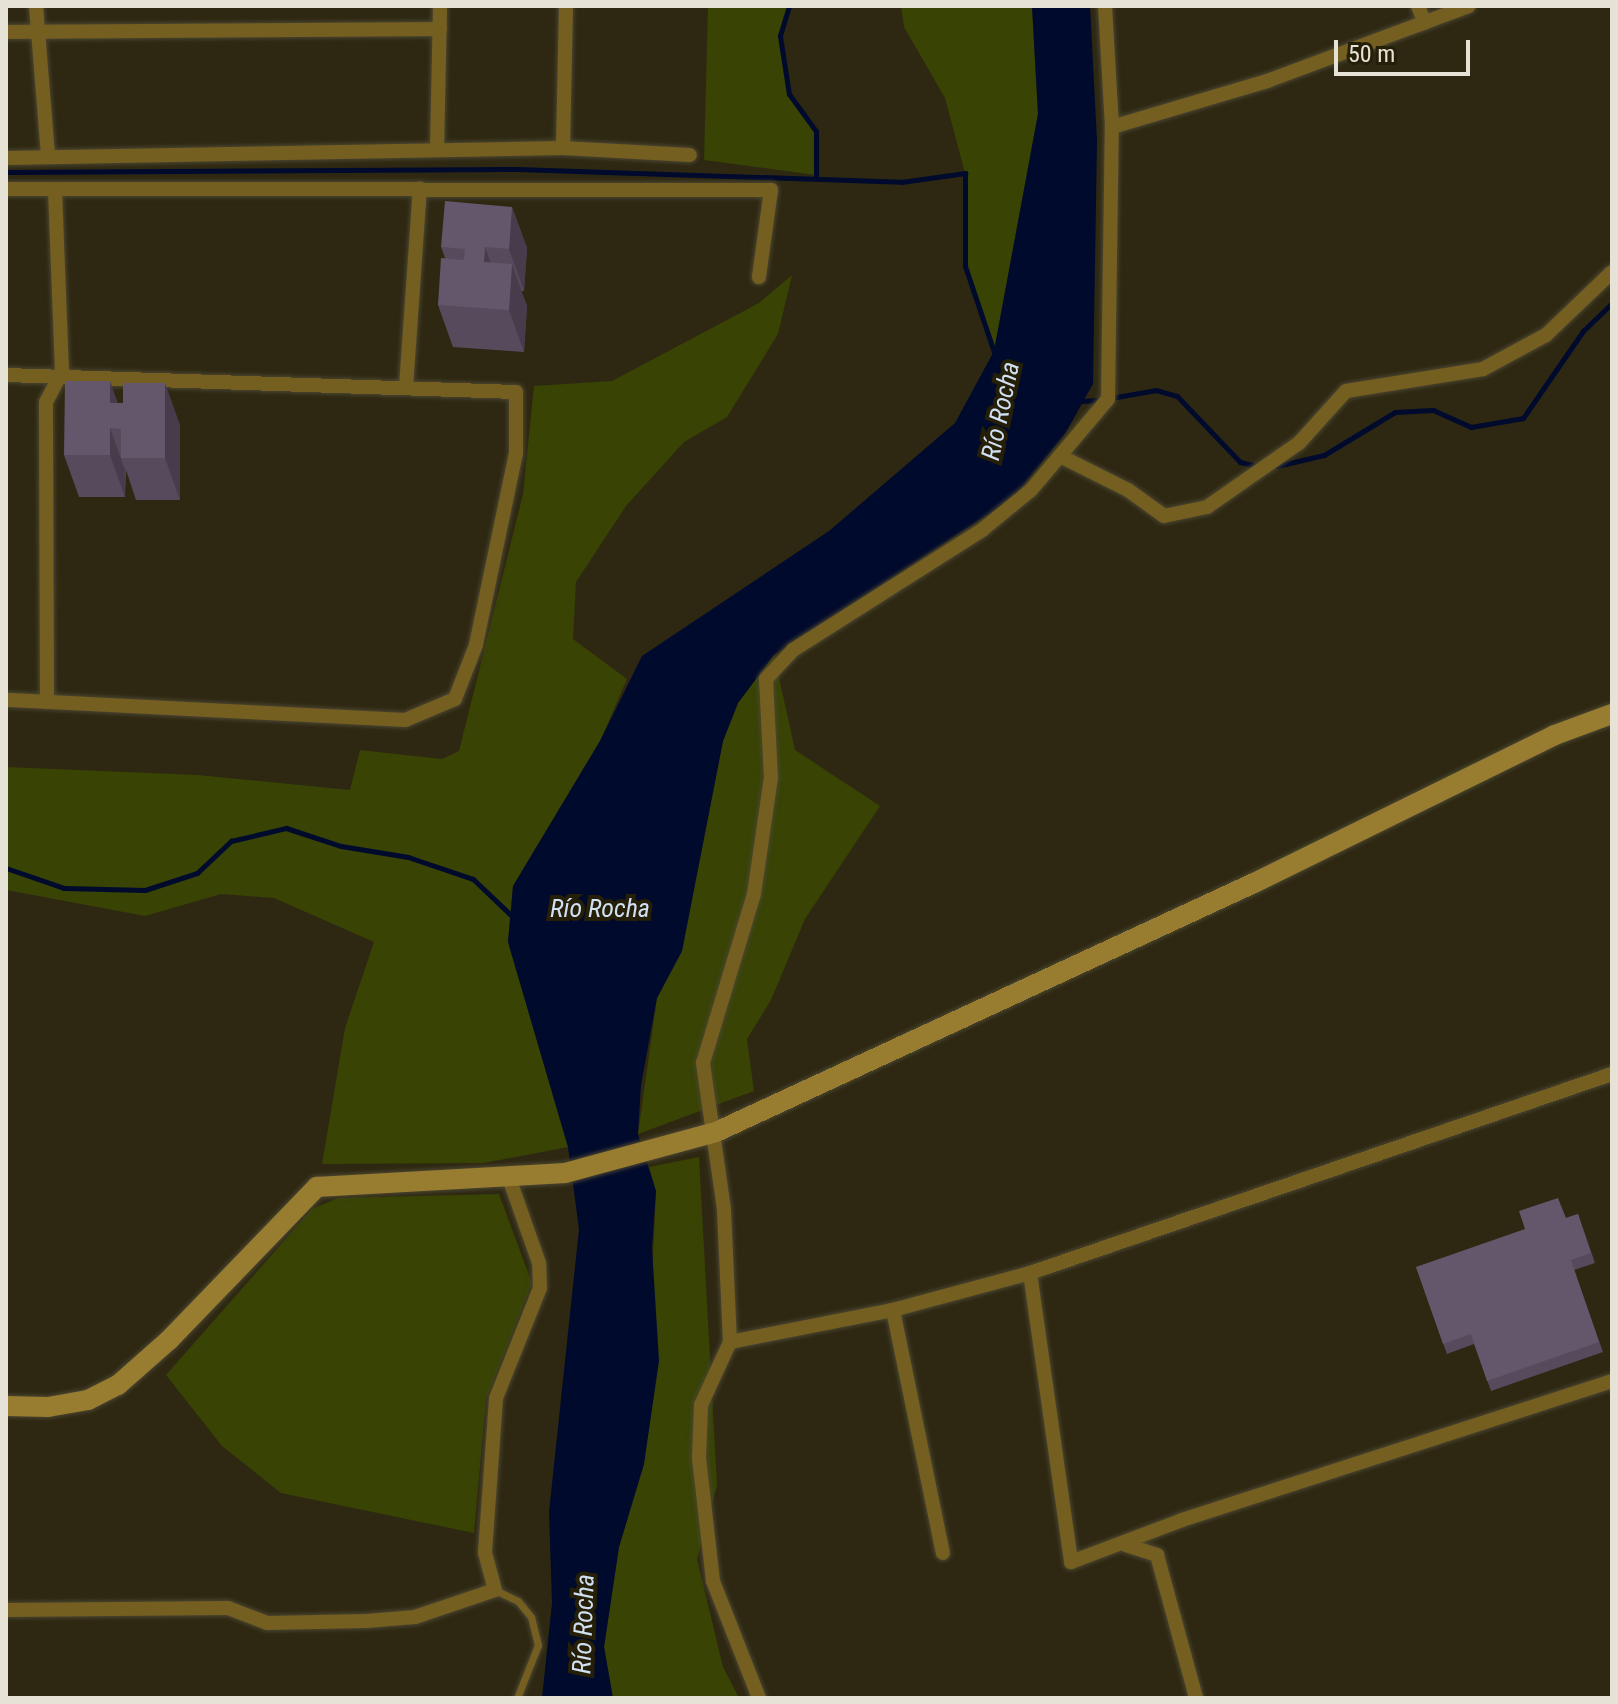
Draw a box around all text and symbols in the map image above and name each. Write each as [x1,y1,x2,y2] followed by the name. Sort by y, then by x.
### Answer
[1338,24,1474,74] scale bar
[1348,40,1395,68] text: 50 m
[975,359,1027,463] water label: Río Rocha
[550,893,650,925] water label: Río Rocha
[567,1574,601,1674] water label: Río Rocha

